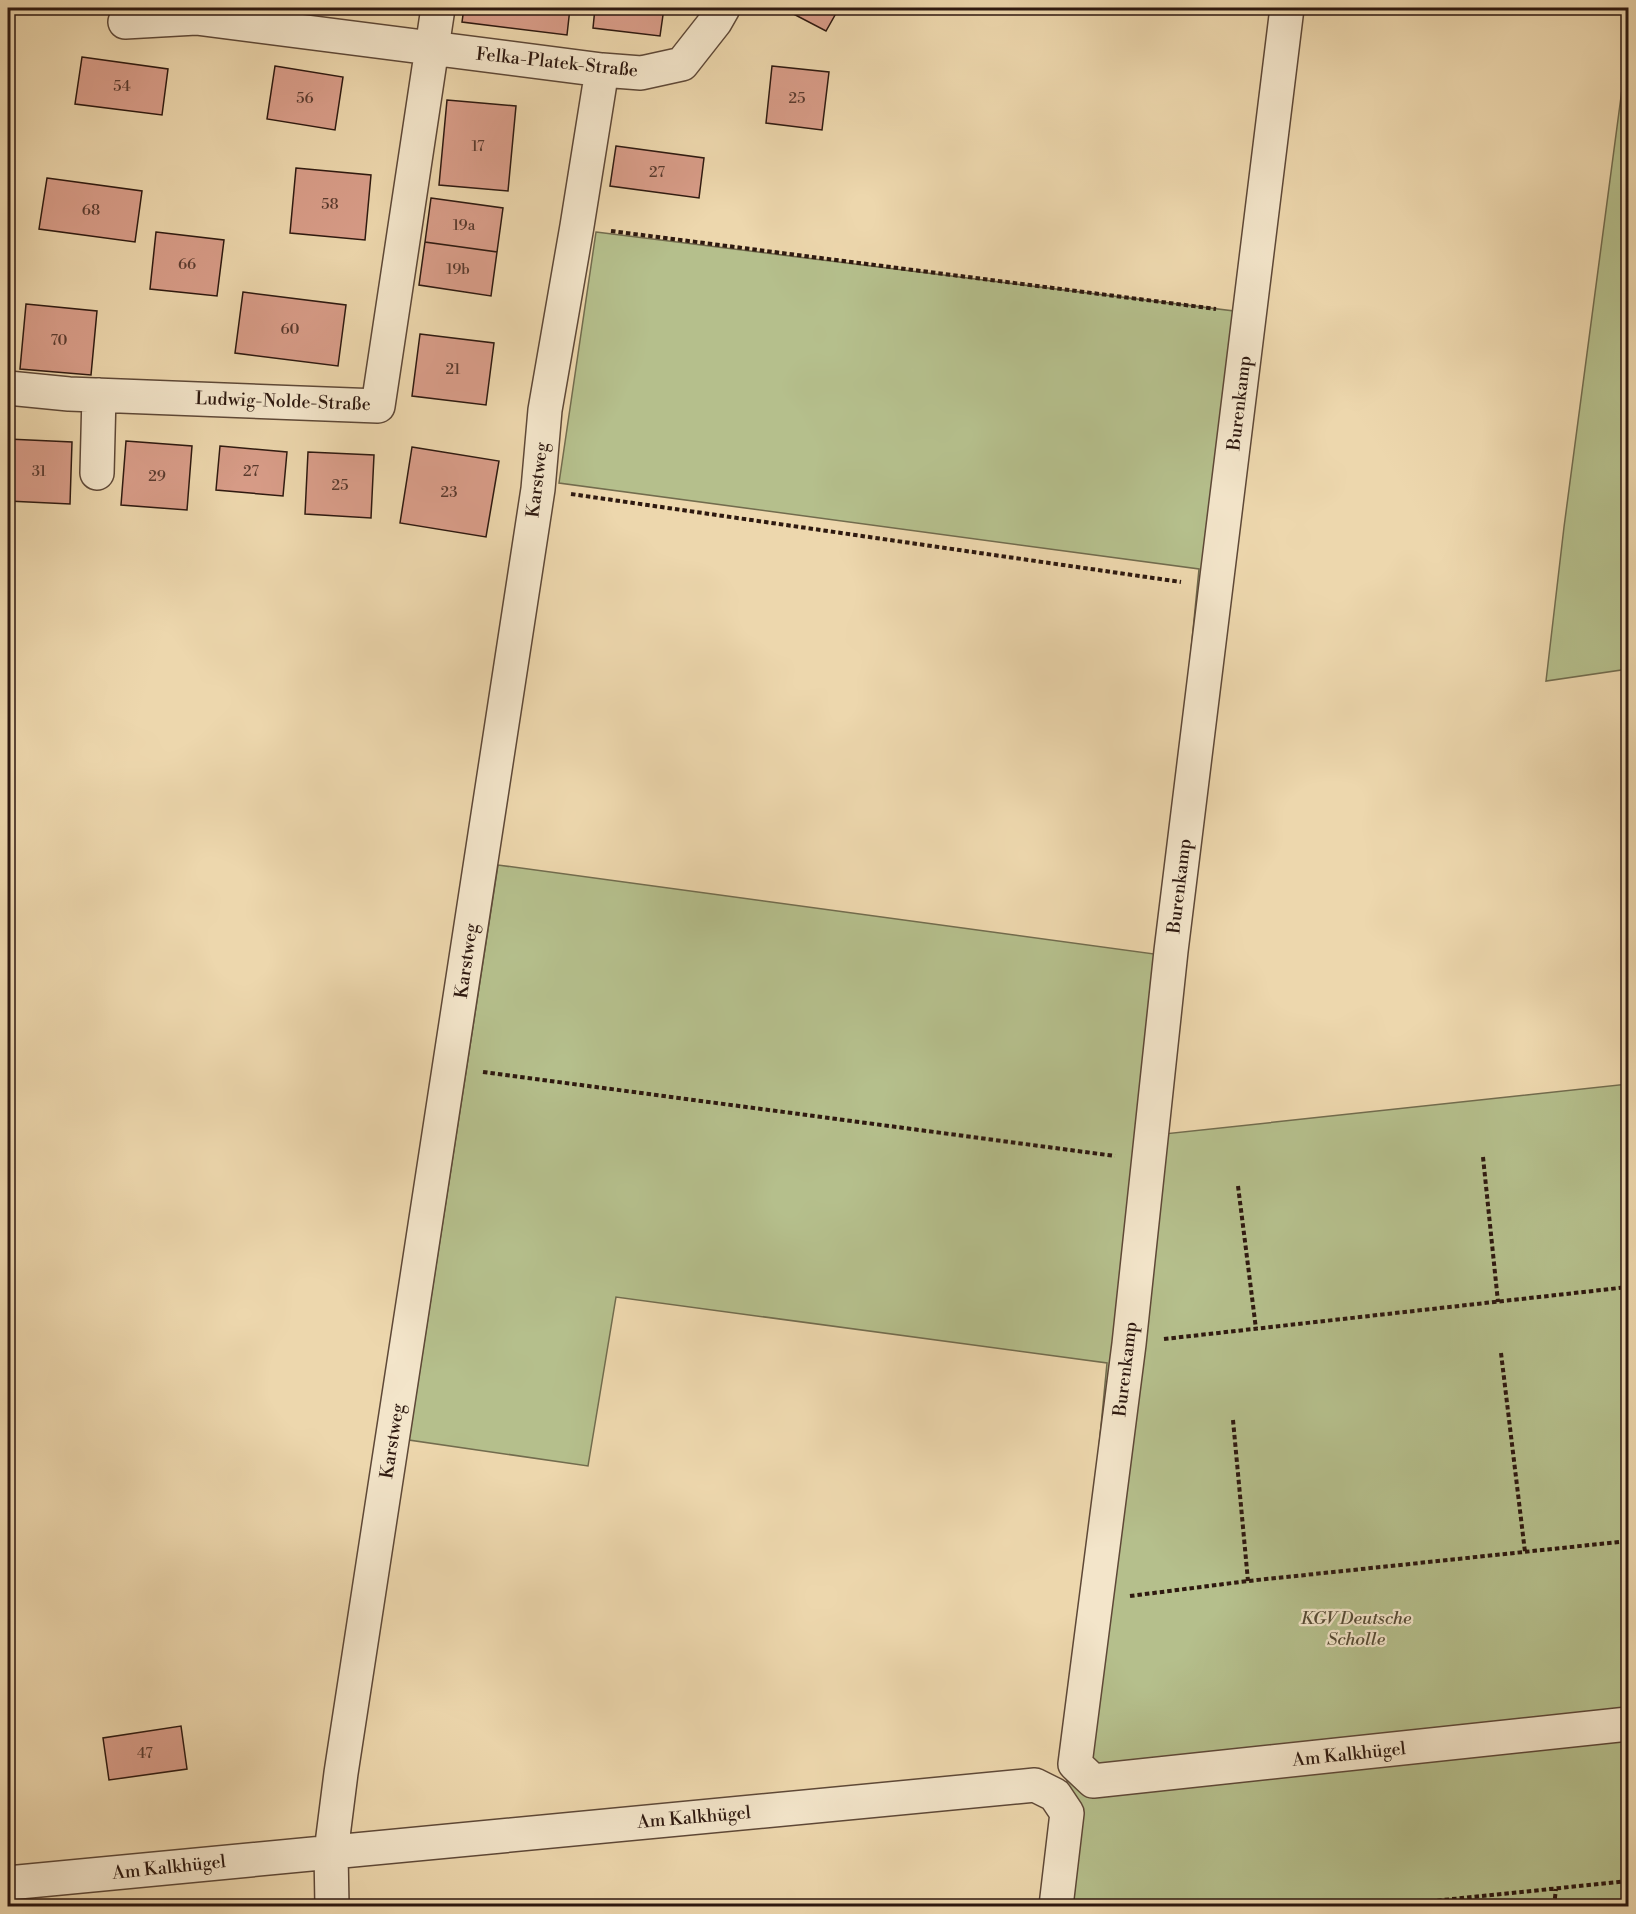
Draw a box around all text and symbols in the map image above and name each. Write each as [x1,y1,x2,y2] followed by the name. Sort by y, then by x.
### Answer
[475,43,639,82] street label: Felka-Platek-Straße
[113,77,131,96] house number: 54
[296,89,314,108] house number: 56
[789,89,805,108] house number: 25
[471,137,485,156] house number: 17
[649,163,665,182] house number: 27
[321,195,339,214] house number: 58
[82,201,100,220] house number: 68
[453,216,476,235] house number: 19a
[178,255,196,274] house number: 66
[446,260,470,279] house number: 19b
[280,320,300,339] house number: 60
[50,331,68,350] house number: 70
[1222,354,1257,453] street label: Burenkamp
[445,360,461,379] house number: 21
[195,387,371,416] street label: Ludwig-Nolde-Straße
[521,440,554,519] street label: Karstweg
[32,462,47,481] house number: 31
[243,462,259,481] house number: 27
[148,467,166,486] house number: 29
[332,476,348,495] house number: 25
[441,483,457,502] house number: 23
[1162,837,1197,936] street label: Burenkamp
[450,921,483,1000] street label: Karstweg
[1108,1320,1143,1419] street label: Burenkamp
[375,1401,410,1480] street label: Karstweg
[1301,1607,1412,1651] park label: KGV Deutsche Scholle
[1290,1737,1408,1772] street label: Am Kalkhügel
[137,1744,153,1763] house number: 47
[635,1801,753,1834] street label: Am Kalkhügel
[110,1850,228,1885] street label: Am Kalkhügel

